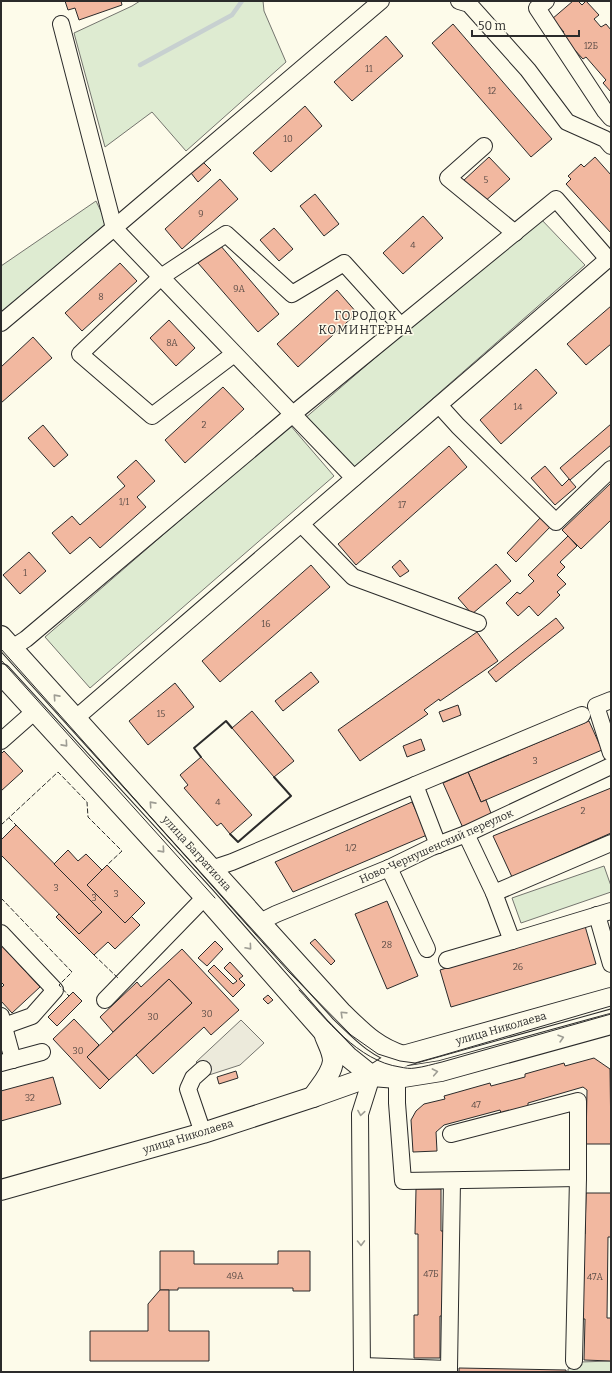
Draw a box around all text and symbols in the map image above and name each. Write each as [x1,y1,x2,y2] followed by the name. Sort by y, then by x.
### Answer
[472,12,579,38] scale bar
[478,19,507,33] text: 50 m
[584,41,598,51] house number: 12Б
[365,64,373,74] house number: 11
[488,86,496,96] house number: 12
[283,134,293,144] house number: 10
[484,175,489,185] house number: 5
[198,209,204,219] house number: 9
[410,240,416,250] house number: 4
[233,284,245,294] house number: 9А
[98,292,104,302] house number: 8
[318,309,414,337] district label: ГОРОДОК КОМИНТЕРНА
[166,338,178,348] house number: 8А
[514,402,523,412] house number: 14
[202,420,207,430] house number: 2
[119,497,129,507] house number: 1/1
[398,500,407,510] house number: 17
[23,568,27,578] house number: 1
[262,619,270,629] house number: 16
[54,694,61,701] one-way arrow
[157,709,165,719] house number: 15
[60,739,67,746] one-way arrow
[532,756,538,766] house number: 3
[215,797,221,807] house number: 4
[150,801,157,809] one-way arrow
[357,806,516,886] street label: Ново-Чернушенский переулок
[581,806,586,816] house number: 2
[159,812,234,894] street label: улица Багратиона
[345,843,357,853] house number: 1/2
[158,845,165,853] one-way arrow
[53,883,59,893] house number: 3
[113,889,119,899] house number: 3
[91,893,97,903] house number: 3
[382,940,392,950] house number: 28
[244,942,251,949] one-way arrow
[513,962,523,972] house number: 26
[202,1009,213,1019] house number: 30
[453,1009,548,1048] street label: улица Николаева
[340,1011,348,1019] one-way arrow
[148,1012,159,1022] house number: 30
[557,1035,564,1043] one-way arrow
[73,1046,84,1056] house number: 30
[432,1069,438,1077] one-way arrow
[25,1093,35,1103] house number: 32
[471,1100,481,1110] house number: 47
[357,1110,366,1116] one-way arrow
[140,1117,235,1157] street label: улица Николаева
[357,1240,365,1246] one-way arrow
[423,1269,439,1279] house number: 47Б
[227,1271,244,1281] house number: 49А
[587,1272,604,1282] house number: 47А

